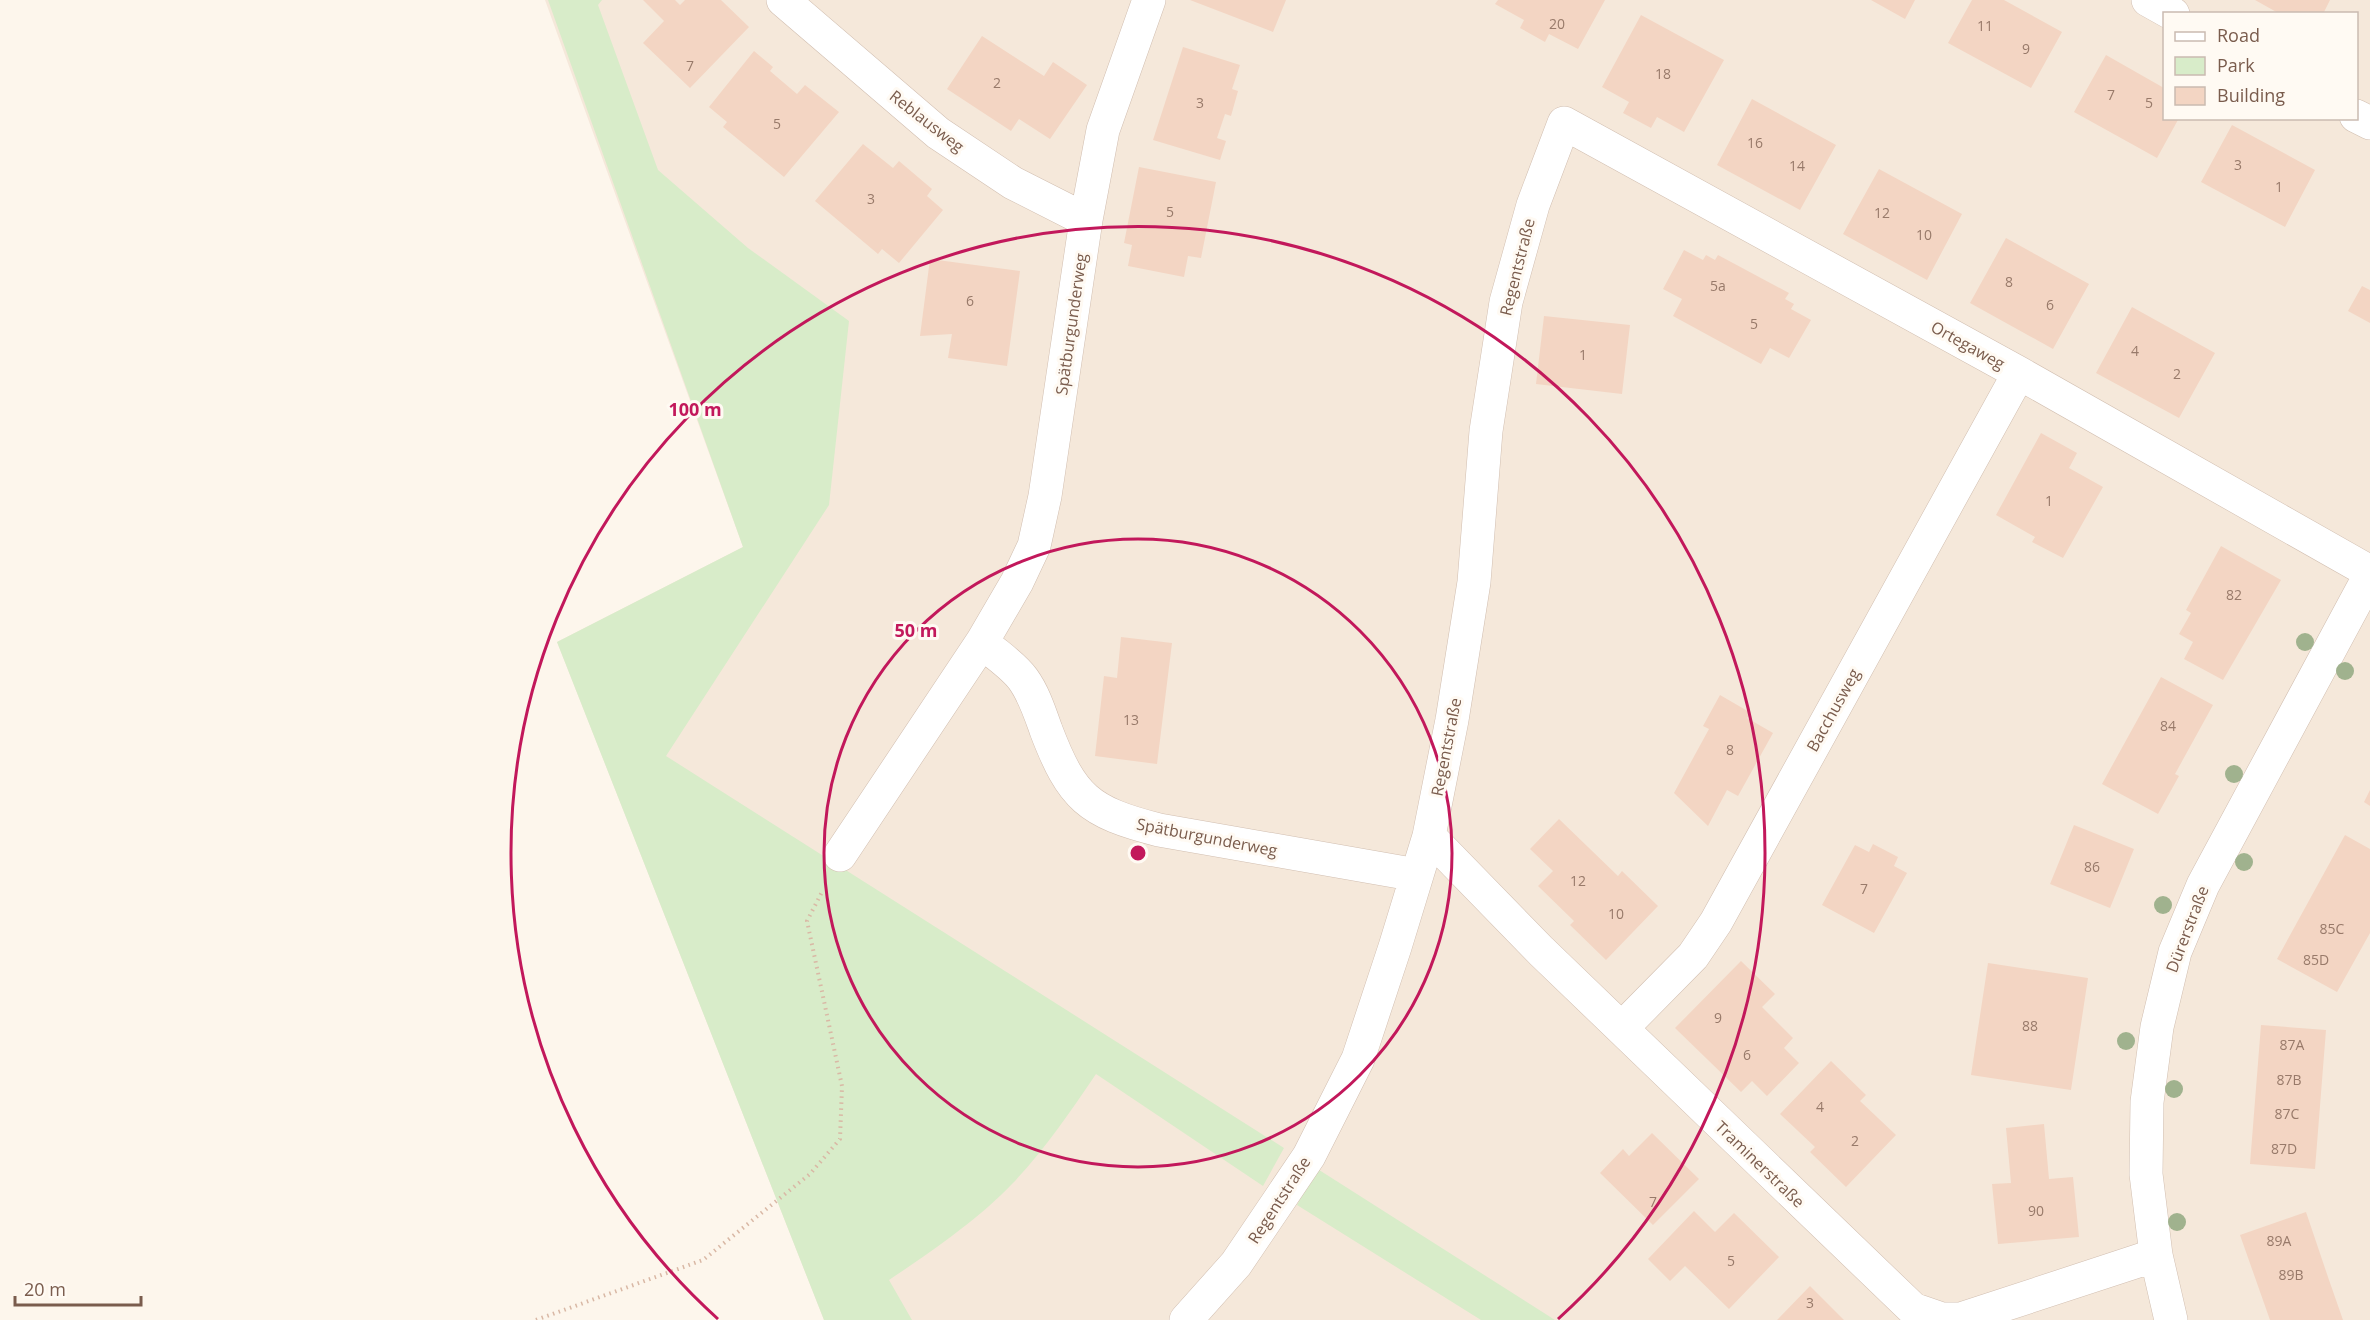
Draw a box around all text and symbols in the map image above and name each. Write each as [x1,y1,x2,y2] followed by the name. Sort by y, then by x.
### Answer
[2163,12,2358,120] legend
[1549,14,1565,33] house number: 20
[1977,16,1993,35] house number: 11
[2217,23,2260,47] text: Road
[2022,39,2030,58] house number: 9
[2217,53,2255,77] text: Park
[686,56,694,75] house number: 7
[1655,64,1671,83] house number: 18
[993,73,1001,92] house number: 2
[2217,83,2285,107] text: Building
[885,85,969,157] street label: Reblausweg
[2107,85,2115,104] house number: 7
[1196,93,1204,112] house number: 3
[2145,93,2153,112] house number: 5
[773,114,781,133] house number: 5
[1747,133,1763,152] house number: 16
[2234,155,2242,174] house number: 3
[1789,156,1805,175] house number: 14
[2275,177,2283,196] house number: 1
[867,189,875,208] house number: 3
[1166,202,1174,221] house number: 5
[1874,203,1890,222] house number: 12
[1494,216,1540,318] street label: Regentstraße
[1916,225,1932,244] house number: 10
[1050,251,1092,396] street label: Spätburgunderweg
[2005,272,2013,291] house number: 8
[1710,276,1726,295] house number: 5a
[966,291,974,310] house number: 6
[2046,295,2054,314] house number: 6
[1750,314,1758,333] house number: 5
[1927,316,2009,374] street label: Ortegaweg
[2131,341,2139,360] house number: 4
[1579,345,1587,364] house number: 1
[2173,364,2181,383] house number: 2
[668,397,722,421] text: 100 m
[2045,491,2053,510] house number: 1
[2226,585,2242,604] house number: 82
[895,618,937,642] text: 50 m
[1801,664,1865,756] street label: Bacchusweg
[1426,696,1466,798] street label: Regentstraße
[1123,710,1139,729] house number: 13
[2160,716,2176,735] house number: 84
[1726,740,1734,759] house number: 8
[1135,813,1280,861] street label: Spätburgunderweg
[1128,843,1148,863] centre of rings
[2084,857,2100,876] house number: 86
[1570,871,1586,890] house number: 12
[1860,879,1868,898] house number: 7
[2160,882,2214,976] street label: Dürerstraße
[1608,904,1624,923] house number: 10
[2320,919,2345,938] house number: 85C
[2303,950,2329,969] house number: 85D
[1714,1008,1722,1027] house number: 9
[2022,1016,2038,1035] house number: 88
[2280,1035,2305,1054] house number: 87A
[1743,1045,1751,1064] house number: 6
[2276,1070,2302,1089] house number: 87B
[1816,1097,1824,1116] house number: 4
[2275,1104,2300,1123] house number: 87C
[1711,1116,1809,1212] street label: Traminerstraße
[1851,1131,1859,1150] house number: 2
[2271,1139,2297,1158] house number: 87D
[1243,1152,1315,1248] street label: Regentstraße
[1649,1192,1657,1211] house number: 7
[2028,1201,2044,1220] house number: 90
[2267,1231,2292,1250] house number: 89A
[1727,1251,1735,1270] house number: 5
[2278,1265,2304,1284] house number: 89B
[15,1269,141,1307] scale bar
[24,1277,66,1301] text: 20 m
[1806,1293,1814,1312] house number: 3

